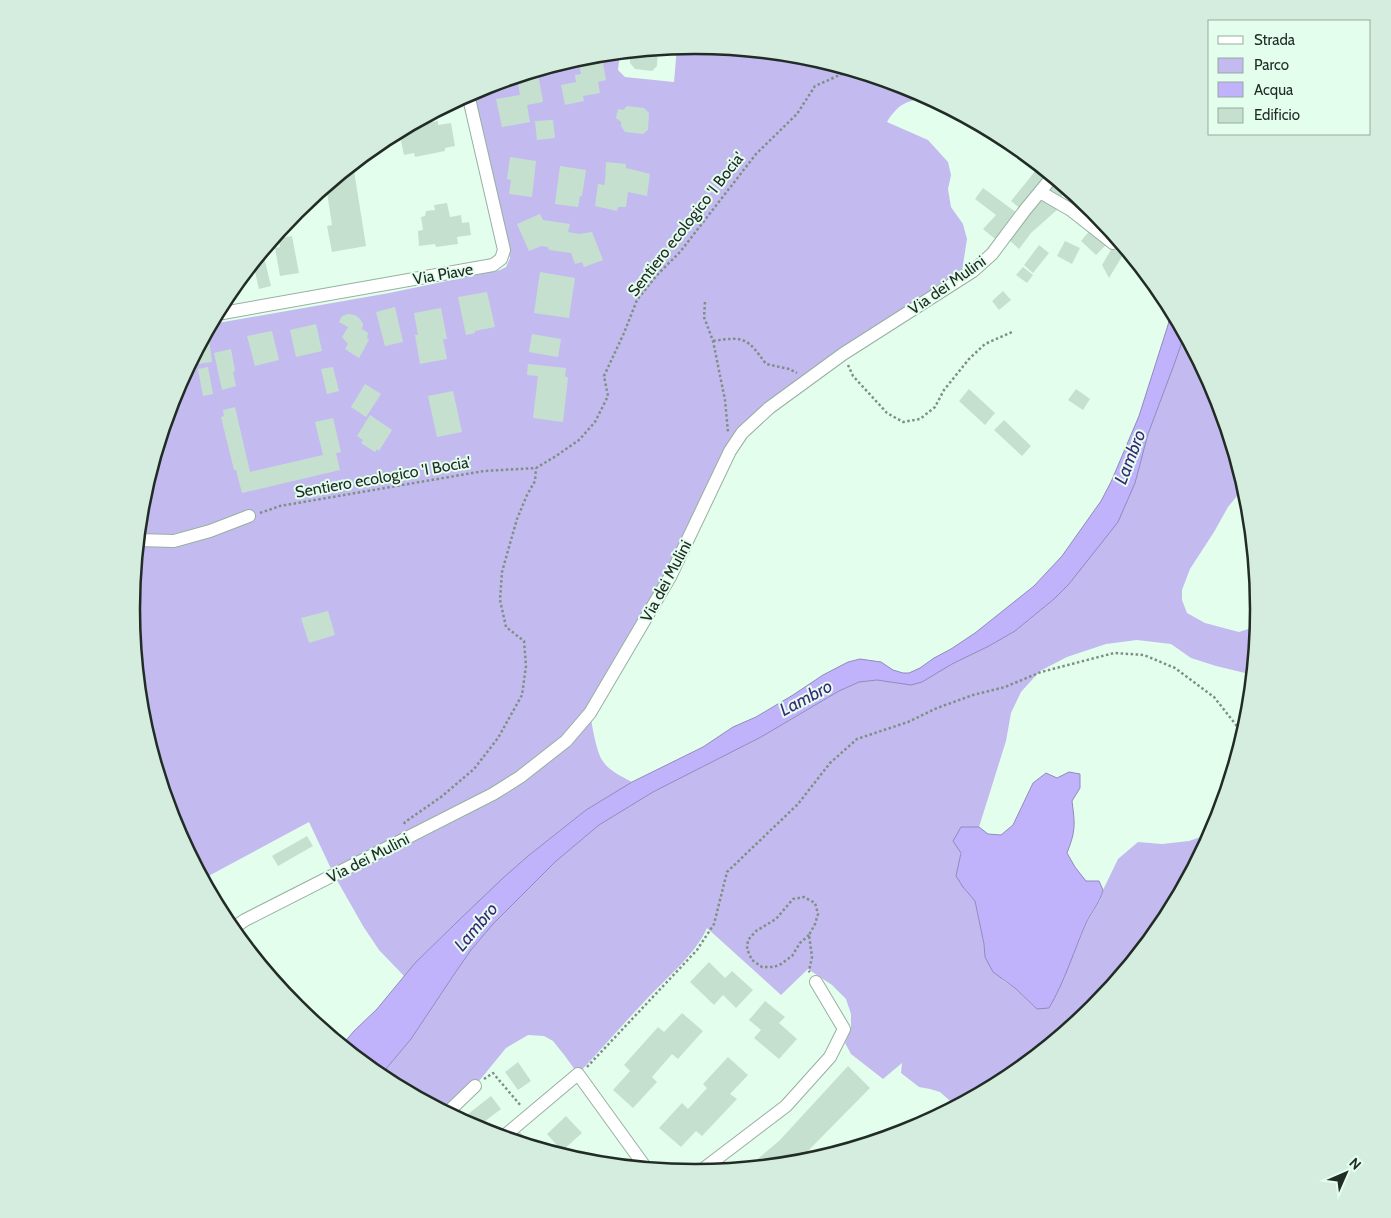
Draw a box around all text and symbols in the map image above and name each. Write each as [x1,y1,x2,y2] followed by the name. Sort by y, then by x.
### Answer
[1208,20,1371,135] legend
[1254,31,1296,49] text: Strada
[1254,56,1289,74] text: Parco
[1254,81,1294,99] text: Acqua
[1254,106,1300,124] text: Edificio
[624,148,748,300] street label: Sentiero ecologico 'I Bocia'
[905,251,989,319] street label: Via dei Mulini
[411,259,475,289] street label: Via Piave
[1110,427,1150,487] water label: Lambro
[294,452,473,502] street label: Sentiero ecologico 'I Bocia'
[637,537,695,625] street label: Via dei Mulini
[776,675,836,721] water label: Lambro
[324,829,412,887] street label: Via dei Mulini
[449,898,503,956] water label: Lambro
[1321,1148,1371,1198] north arrow
[1345,1154,1365,1174] text: N

